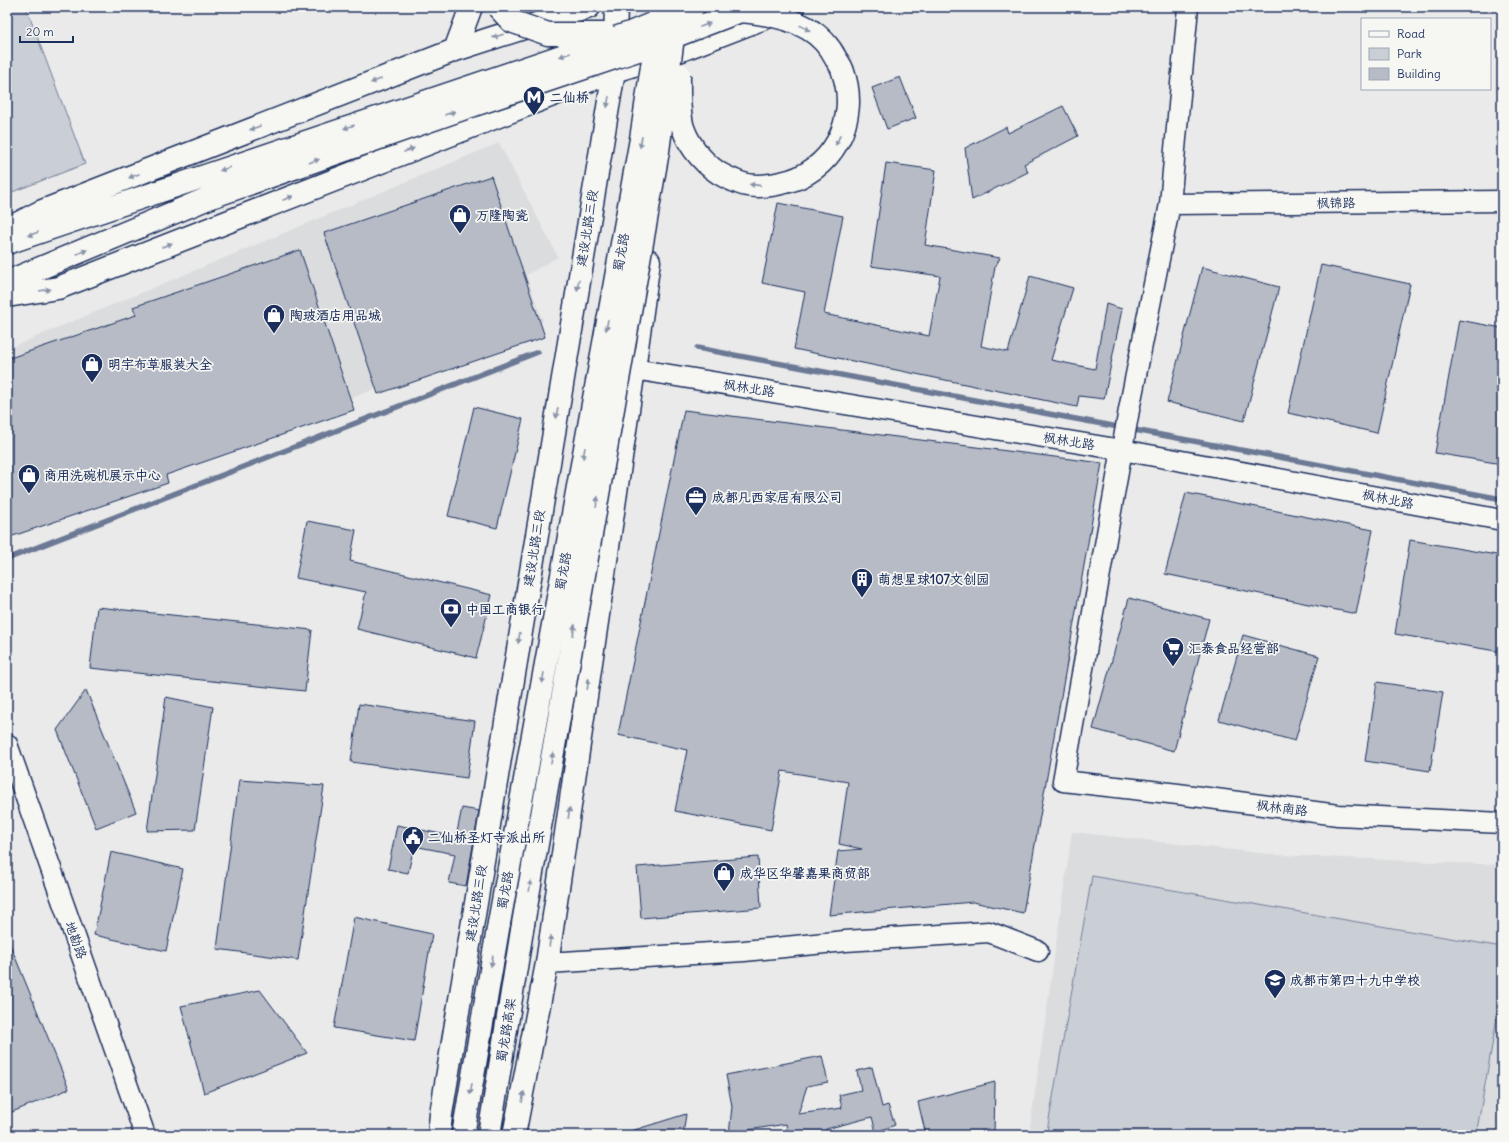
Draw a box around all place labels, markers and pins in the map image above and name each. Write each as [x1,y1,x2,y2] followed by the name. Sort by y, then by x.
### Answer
[521,84,547,117] metro station icon: 二仙桥
[550,89,589,106] place label: 二仙桥
[447,202,473,235] shop icon: 万隆陶瓷
[476,207,528,224] place label: 万隆陶瓷
[261,302,287,335] shop icon: 陶玻酒店用品城
[290,307,381,324] place label: 陶玻酒店用品城
[79,351,105,384] shop icon: 明宇布草服装大全
[108,356,212,373] place label: 明宇布草服装大全
[16,462,42,495] shop icon: 商用洗碗机展示中心
[44,467,161,484] place label: 商用洗碗机展示中心
[683,484,709,517] office icon: 成都凡西家居有限公司
[712,489,842,506] place label: 成都凡西家居有限公司
[849,566,875,599] building icon: 萌想星球107文创园
[878,571,989,588] place label: 萌想星球107文创园
[438,596,464,629] bank icon: 中国工商银行
[466,601,544,618] place label: 中国工商银行
[1160,635,1186,668] supermarket icon: 汇泰食品经营部
[1188,640,1279,657] place label: 汇泰食品经营部
[400,824,426,857] public building icon: 二仙桥圣灯寺派出所
[428,829,545,846] place label: 二仙桥圣灯寺派出所
[711,860,737,893] shop icon: 成华区华馨嘉果商贸部
[740,865,870,882] place label: 成华区华馨嘉果商贸部
[1262,967,1288,1000] school or university icon: 成都市第四十九中学校
[1290,972,1420,989] place label: 成都市第四十九中学校

